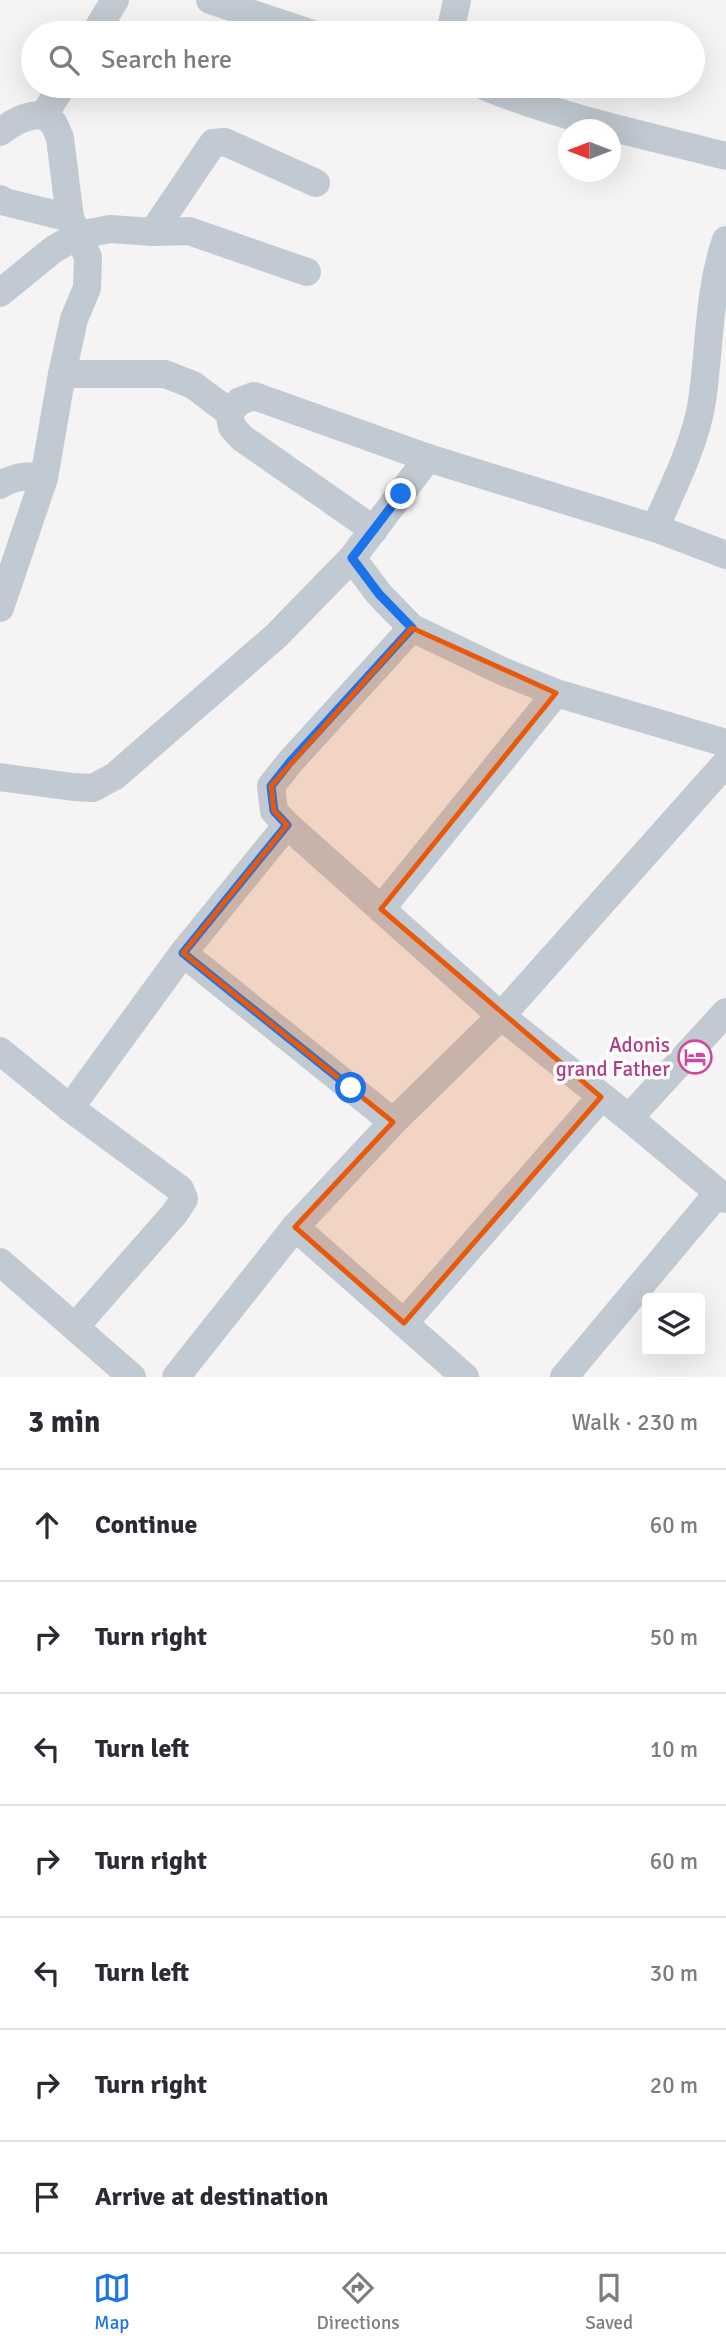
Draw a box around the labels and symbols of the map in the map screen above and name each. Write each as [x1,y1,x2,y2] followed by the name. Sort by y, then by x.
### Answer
[558,119,621,182] north arrow
[385,478,416,509] route end
[556,1032,670,1082] place label: Adonis grand Father
[676,1038,714,1076] hotel icon: Adonis grand Father
[335,1072,366,1103] route start

